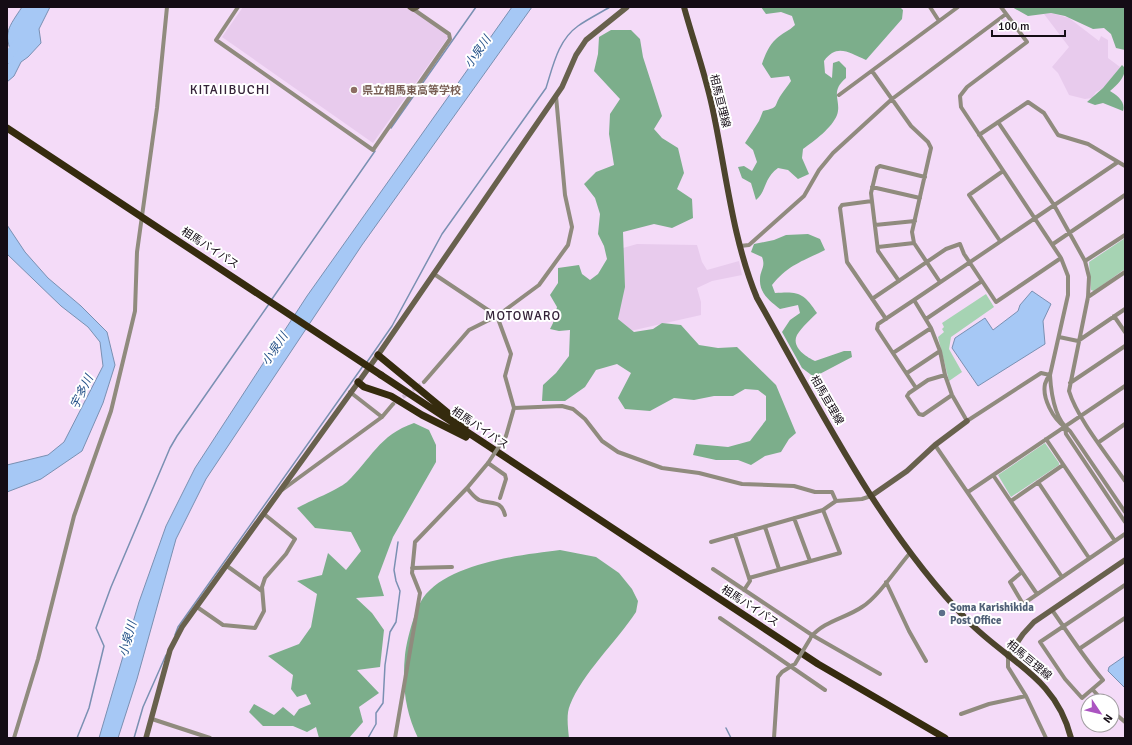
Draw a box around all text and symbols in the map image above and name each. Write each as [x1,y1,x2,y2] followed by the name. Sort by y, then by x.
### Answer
[992,12,1065,38] scale bar
[998,19,1030,34] text: 100 m
[462,31,496,71] water label: 小泉川
[707,73,733,129] street label: 相馬亘理線
[190,82,270,98] district label: KITAIIBUCHI
[362,84,461,97] place label: 県立相馬東高等学校
[349,85,359,95] marker: 県立相馬東高等学校
[179,225,241,271] street label: 相馬バイパス
[485,308,561,324] district label: MOTOWARO
[259,328,292,368] water label: 小泉川
[67,371,98,411] water label: 宇多川
[808,373,846,427] street label: 相馬亘理線
[449,404,511,452] street label: 相馬バイパス
[719,583,781,629] street label: 相馬バイパス
[950,601,1034,627] place label: Soma Karishikida Post Office
[937,608,947,618] marker: Soma Karishikida Post Office
[116,618,141,658] water label: 小泉川
[1004,637,1054,683] street label: 相馬亘理線
[1080,693,1120,733] north arrow
[1100,712,1115,725] text: N

